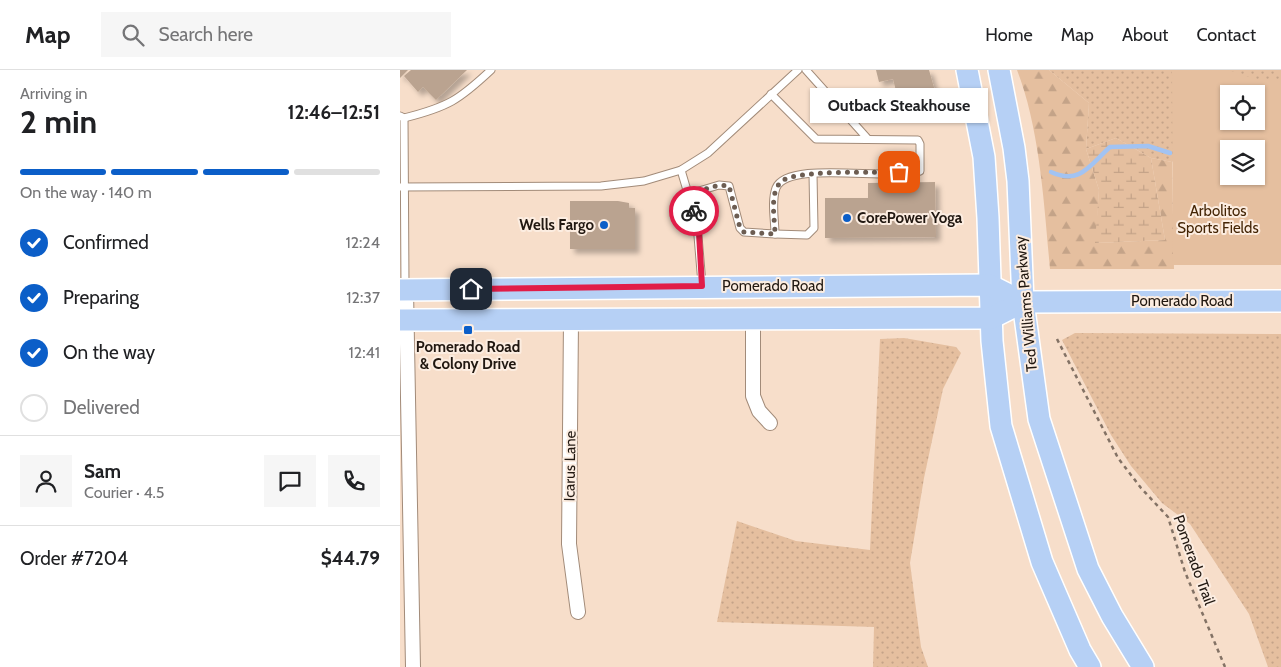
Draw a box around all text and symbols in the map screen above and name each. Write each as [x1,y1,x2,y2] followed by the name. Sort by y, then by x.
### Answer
[101,12,451,57] search box
[25,20,71,49] text: Map
[119,21,147,49] icon: search
[159,23,253,46] text: Search here
[985,24,1033,46] text: Home
[1061,24,1094,46] text: Map
[1122,24,1168,46] text: About
[1196,24,1256,46] text: Contact
[20,84,87,103] text: Arriving in
[1220,85,1265,185] map controls
[1220,85,1265,130] button: locate
[810,87,988,122] callout: Outback Steakhouse
[828,96,970,115] text: Outback Steakhouse
[287,101,380,124] text: 12:46–12:51
[20,102,97,141] text: 2 min
[1220,140,1265,185] button: layers
[878,151,920,193] pin
[885,158,913,186] icon: bag
[20,183,152,202] text: On the way · 140 m
[669,186,719,236] courier
[680,197,708,225] icon: bike
[1177,202,1259,237] park label: Arbolitos Sports Fields
[857,209,963,227] place label: CorePower Yoga
[841,212,853,224] marker: CorePower Yoga
[519,216,594,234] place label: Wells Fargo
[598,219,610,231] marker: Wells Fargo
[20,229,48,257] icon: check
[63,231,149,254] text: Confirmed
[345,233,380,252] text: 12:24
[1011,235,1041,373] street label: Ted Williams Parkway
[450,268,492,310] pin
[457,275,485,303] icon: home
[722,277,824,295] street label: Pomerado Road
[20,284,48,312] icon: check
[63,286,139,309] text: Preparing
[346,288,380,307] text: 12:37
[1131,292,1233,310] street label: Pomerado Road
[462,324,474,336] marker: Pomerado Road & Colony Drive
[416,338,520,373] place label: Pomerado Road & Colony Drive
[20,339,48,367] icon: check
[63,341,155,364] text: On the way
[349,343,380,362] text: 12:41
[63,396,140,419] text: Delivered
[560,430,580,501] street label: Icarus Lane
[20,455,72,507] button: person
[264,455,316,507] button: chat
[328,455,380,507] button: phone
[84,460,121,483] text: Sam
[84,483,165,502] text: Courier · 4.5
[1169,513,1219,608] street label: Pomerado Trail
[20,547,128,570] text: Order #7204
[321,547,380,570] text: $44.79

